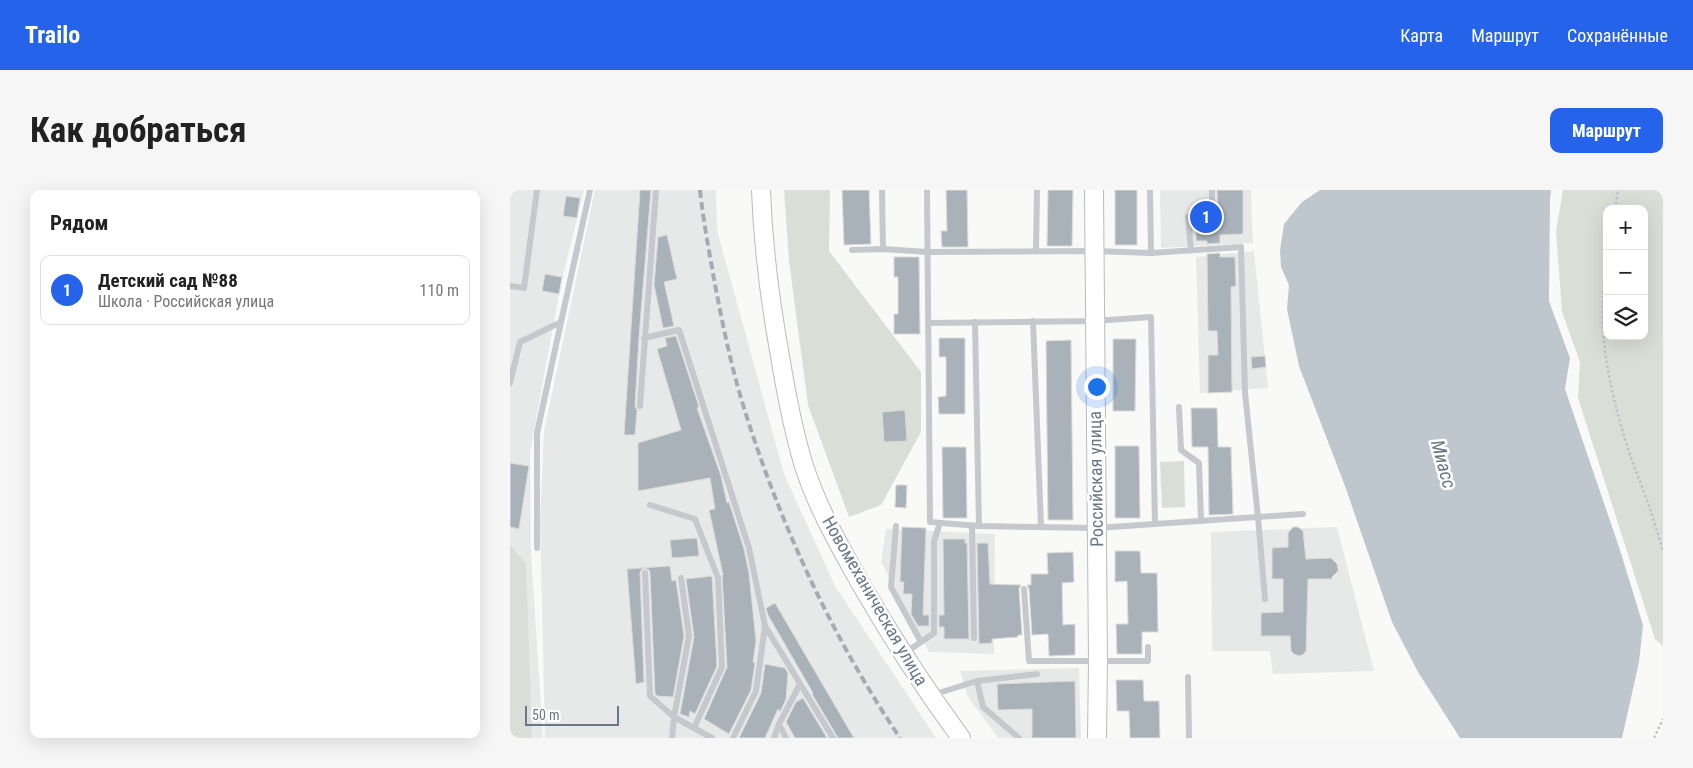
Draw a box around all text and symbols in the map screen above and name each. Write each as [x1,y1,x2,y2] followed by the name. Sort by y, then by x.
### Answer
[25,21,80,49] text: Trailo
[1400,25,1443,46] text: Карта
[1471,25,1539,46] text: Маршрут
[1567,25,1668,46] text: Сохранённые
[1550,108,1663,153] button: Маршрут
[30,110,246,151] text: Как добраться
[1190,198,1222,236] pin: 1
[1603,205,1648,340] map controls
[1603,205,1648,250] button: +
[50,211,109,235] text: Рядом
[1603,250,1648,295] button: −
[98,269,238,292] text: Детский сад №88
[63,281,71,300] text: 1
[420,281,459,300] text: 110 m
[98,292,274,311] text: Школа · Российская улица
[1603,295,1648,340] button: layers
[1084,374,1110,400] your location
[1084,411,1107,547] street label: Российская улица
[1426,437,1461,491] water label: Миасс
[818,512,933,689] street label: Новомеханическая улица
[525,703,619,726] scale bar
[532,707,560,723] text: 50 m

